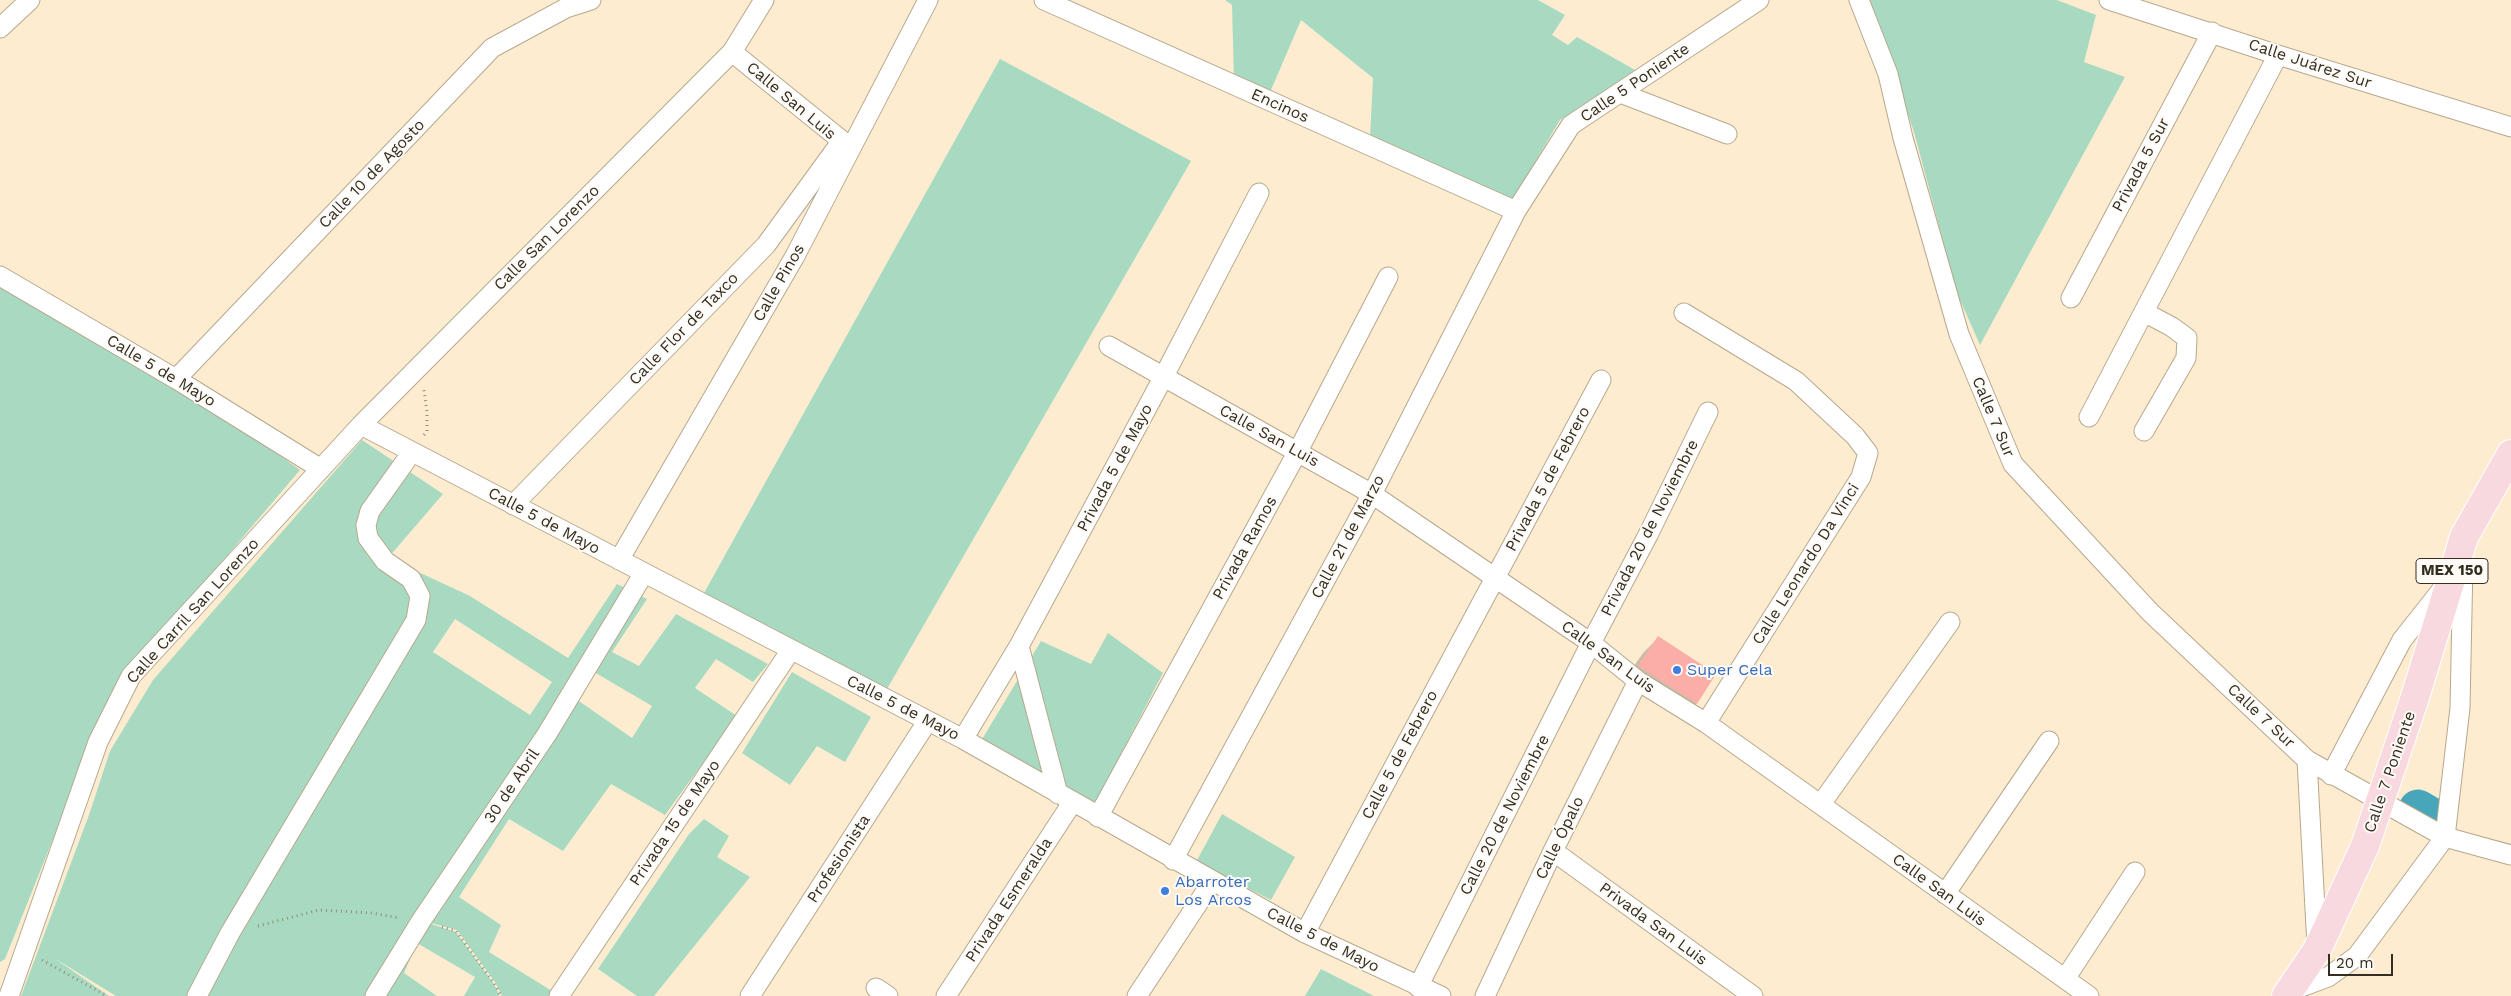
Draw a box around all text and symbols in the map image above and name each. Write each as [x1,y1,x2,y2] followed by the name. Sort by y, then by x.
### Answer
[2246,35,2374,93] street label: Calle Juárez Sur
[1577,39,1693,127] street label: Calle 5 Poniente
[742,58,840,144] street label: Calle San Luis
[1248,85,1312,127] street label: Encinos
[315,115,429,233] street label: Calle 10 de Agosto
[2108,115,2174,215] street label: Privada 5 Sur
[490,181,604,295] street label: Calle San Lorenzo
[749,241,809,325] street label: Calle Pinos
[625,269,743,389] street label: Calle Flor de Taxco
[103,331,219,411] street label: Calle 5 de Mayo
[1967,374,2019,460] street label: Calle 7 Sur
[1073,401,1157,535] street label: Privada 5 de Mayo
[1216,401,1322,471] street label: Calle San Luis
[1502,403,1594,555] street label: Privada 5 de Febrero
[1597,437,1703,619] street label: Privada 20 de Noviembre
[1307,472,1389,602] street label: Calle 21 de Marzo
[1748,480,1864,648] street label: Calle Leonardo Da Vinci
[485,483,603,559] street label: Calle 5 de Mayo
[1209,493,1281,603] street label: Privada Ramos
[123,534,263,688] street label: Calle Carril San Lorenzo
[2416,558,2488,584] road number: MEX 150
[1557,617,1659,697] street label: Calle San Luis
[1687,660,1772,680] place label: Super Cela
[1671,664,1683,676] marker: Super Cela
[843,671,963,745] street label: Calle 5 de Mayo
[2223,680,2299,752] street label: Calle 7 Sur
[1358,687,1442,823] street label: Calle 5 de Febrero
[2360,709,2420,835] street label: Calle 7 Poniente
[1456,731,1554,899] street label: Calle 20 de Noviembre
[480,745,544,827] street label: 30 de Abril
[626,756,724,890] street label: Privada 15 de Mayo
[1532,793,1588,883] street label: Calle Ópalo
[803,811,875,907] street label: Profesionista
[962,834,1056,966] street label: Privada Esmeralda
[1888,850,1990,930] street label: Calle San Luis
[1175,872,1252,910] place label: Abarroter Los Arcos
[1595,878,1711,970] street label: Privada San Luis
[1159,885,1171,897] marker: Abarroter Los Arcos
[1263,903,1383,977] street label: Calle 5 de Mayo
[2331,944,2396,976] scale bar
[2336,954,2374,972] text: 20 m

